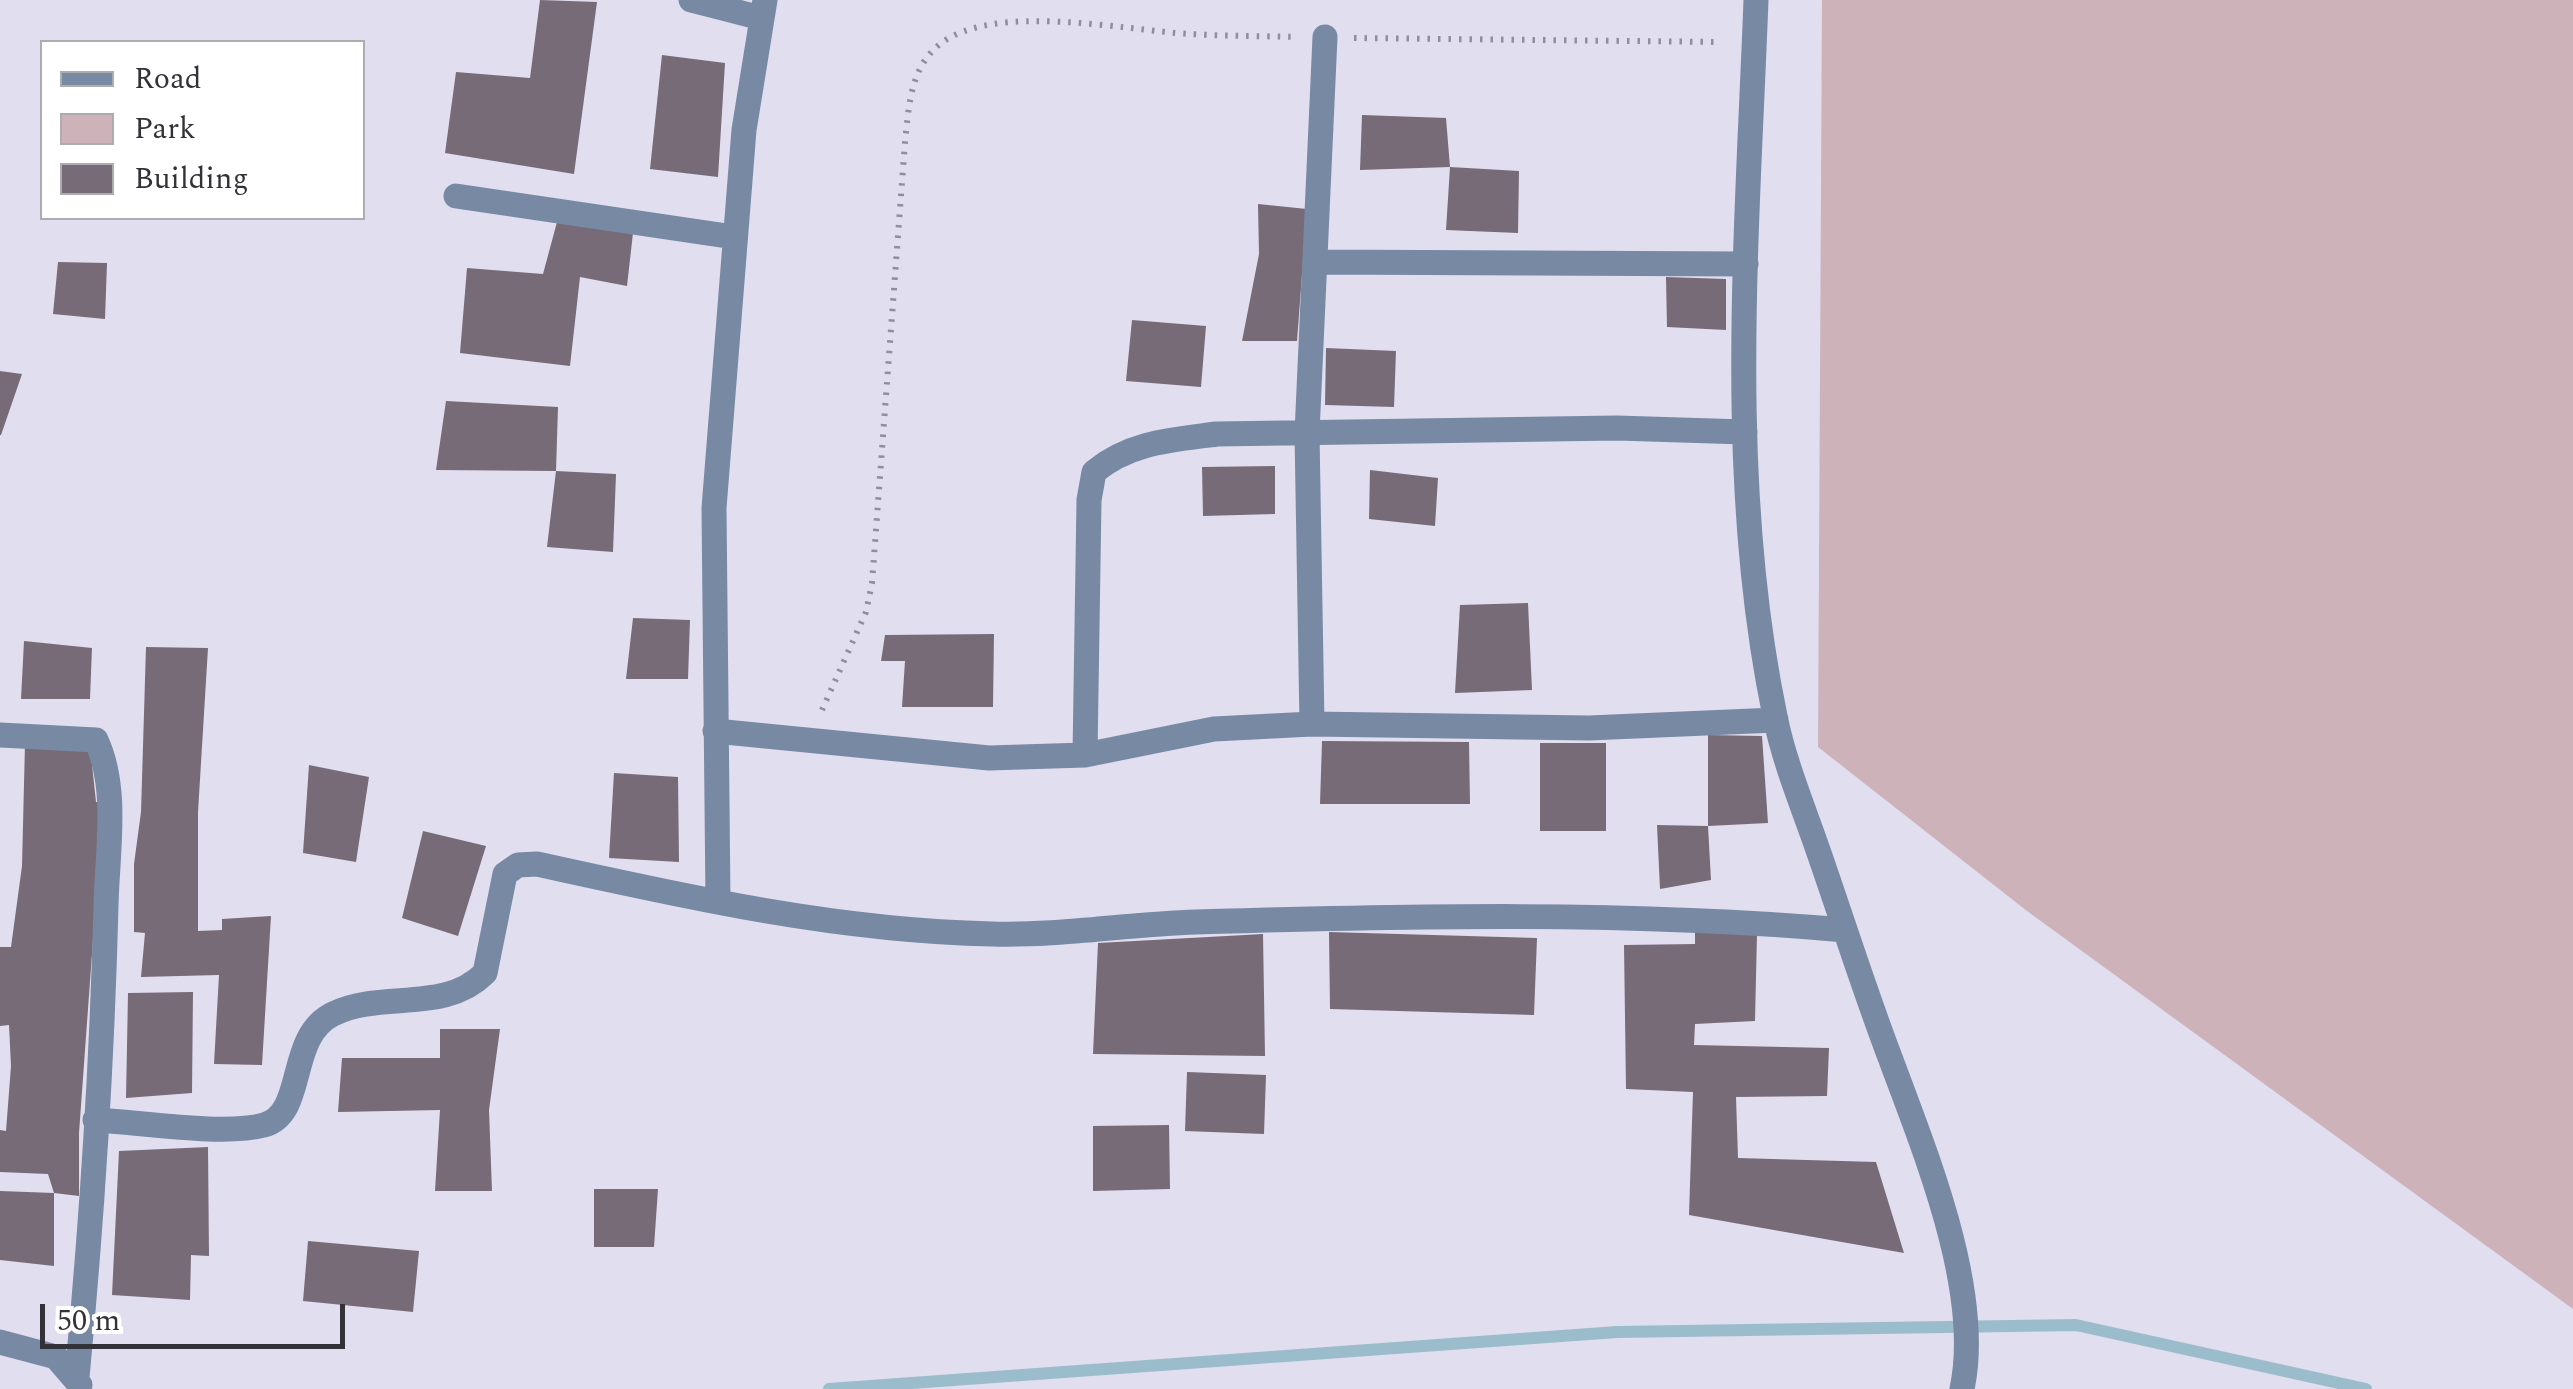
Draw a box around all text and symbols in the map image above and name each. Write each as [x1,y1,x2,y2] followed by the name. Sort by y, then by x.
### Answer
[40,40,365,220] legend
[134,56,202,102] text: Road
[134,106,196,152] text: Park
[134,156,249,202] text: Building
[45,1284,350,1346] scale bar
[57,1298,120,1344] text: 50 m

